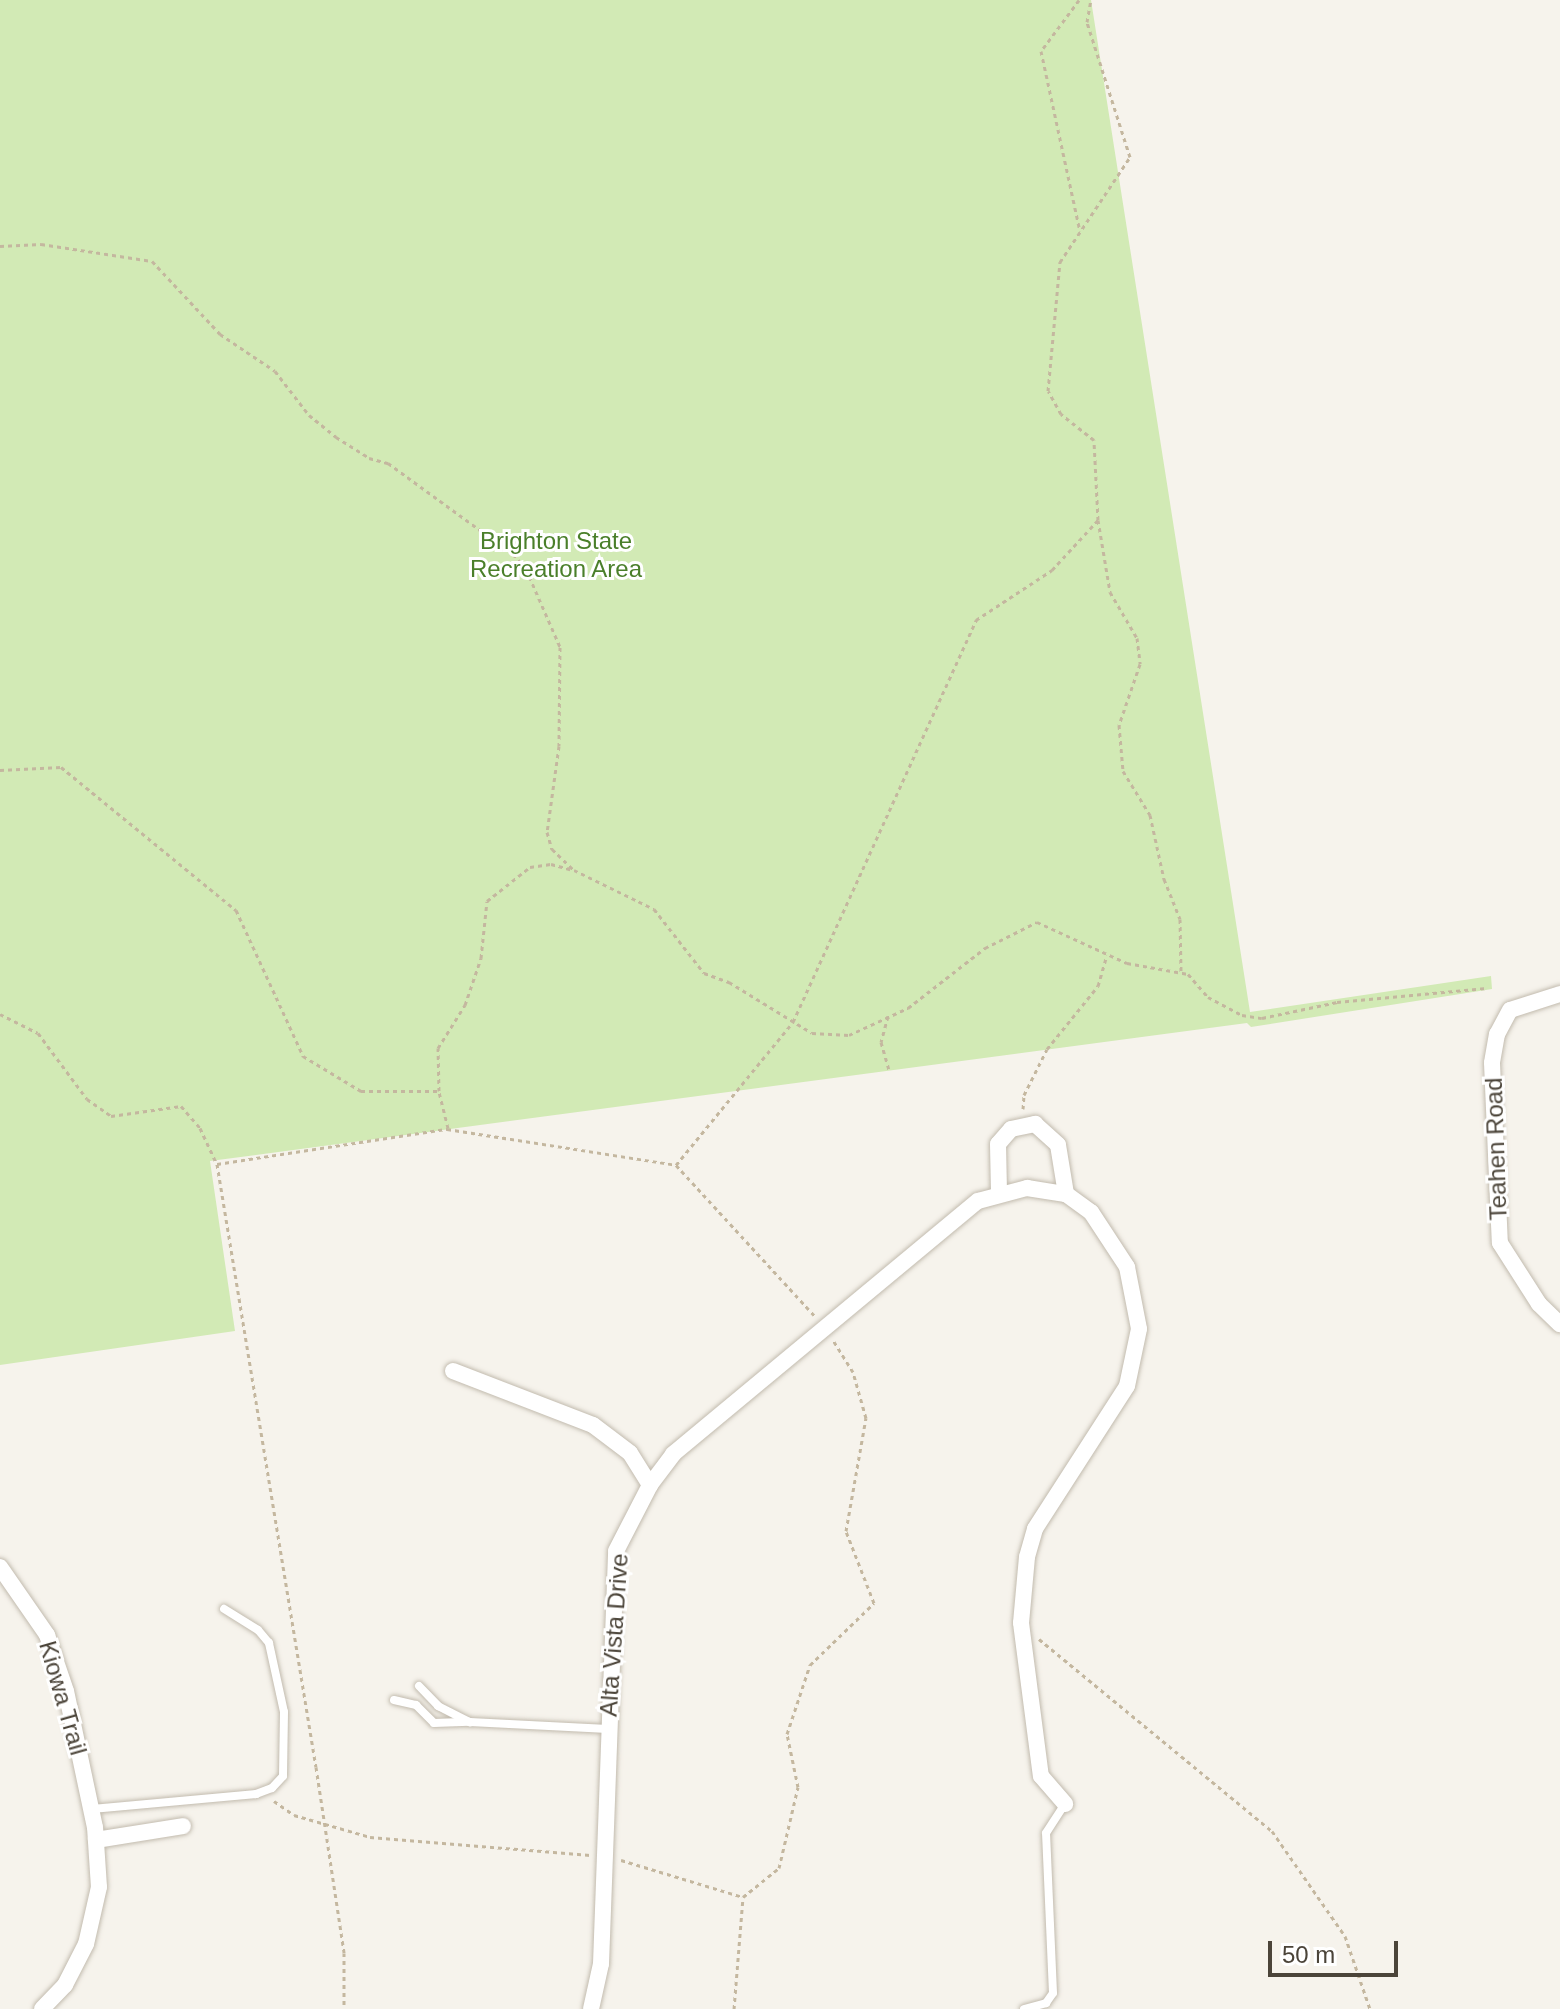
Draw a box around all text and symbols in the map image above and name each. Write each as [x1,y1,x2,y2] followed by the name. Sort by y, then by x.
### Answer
[469,527,643,583] park label: Brighton State Recreation Area
[1479,1077,1513,1221] street label: Teahen Road
[594,1552,634,1718] street label: Alta Vista Drive
[33,1637,93,1759] street label: Kiowa Trail
[1272,1925,1402,1975] scale bar
[1282,1941,1335,1968] text: 50 m

